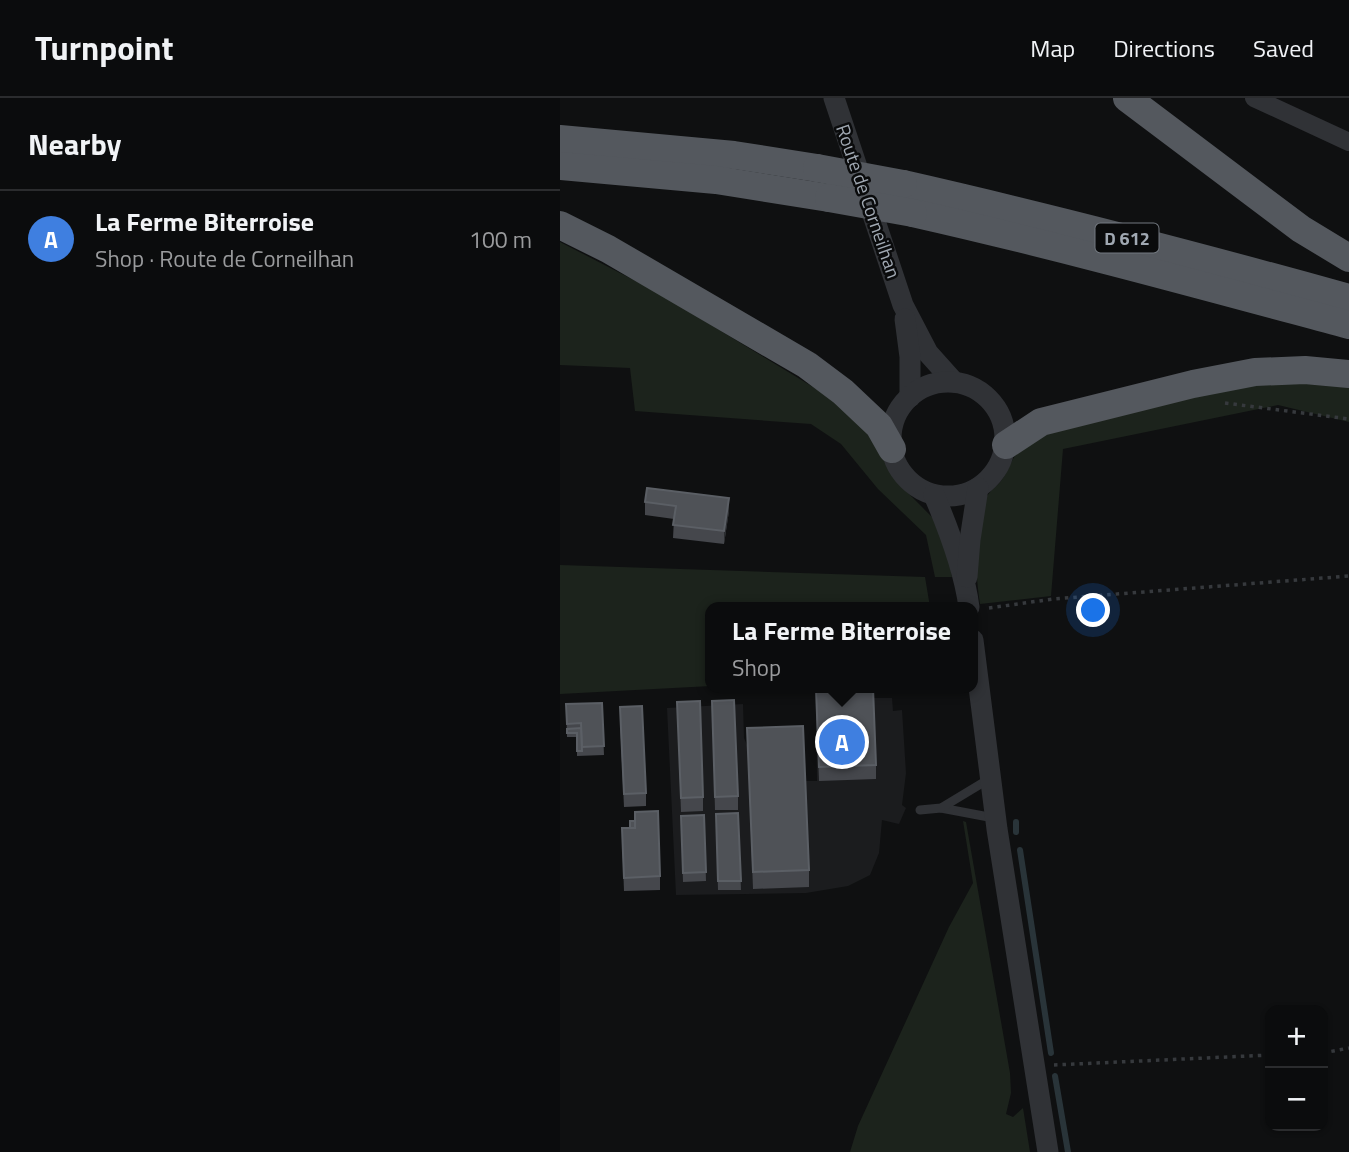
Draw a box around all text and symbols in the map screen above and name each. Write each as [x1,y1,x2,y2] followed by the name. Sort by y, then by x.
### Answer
[35,23,174,73] text: Turnpoint
[1030,30,1075,66] text: Map
[1113,30,1215,66] text: Directions
[1253,30,1314,66] text: Saved
[829,120,909,282] street label: Route de Corneilhan
[28,121,121,167] text: Nearby
[95,202,314,241] text: La Ferme Biterroise
[44,222,58,257] text: A
[469,222,532,257] text: 100 m
[1096,223,1158,252] road number: D 612
[95,241,354,276] text: Shop · Route de Corneilhan
[1076,593,1110,627] your location
[705,602,978,693] popup
[732,611,951,650] text: La Ferme Biterroise
[732,650,781,685] text: Shop
[819,716,865,768] pin: A
[1265,1005,1328,1131] map controls
[1265,1005,1328,1068] button: +
[1265,1068,1328,1131] button: −

